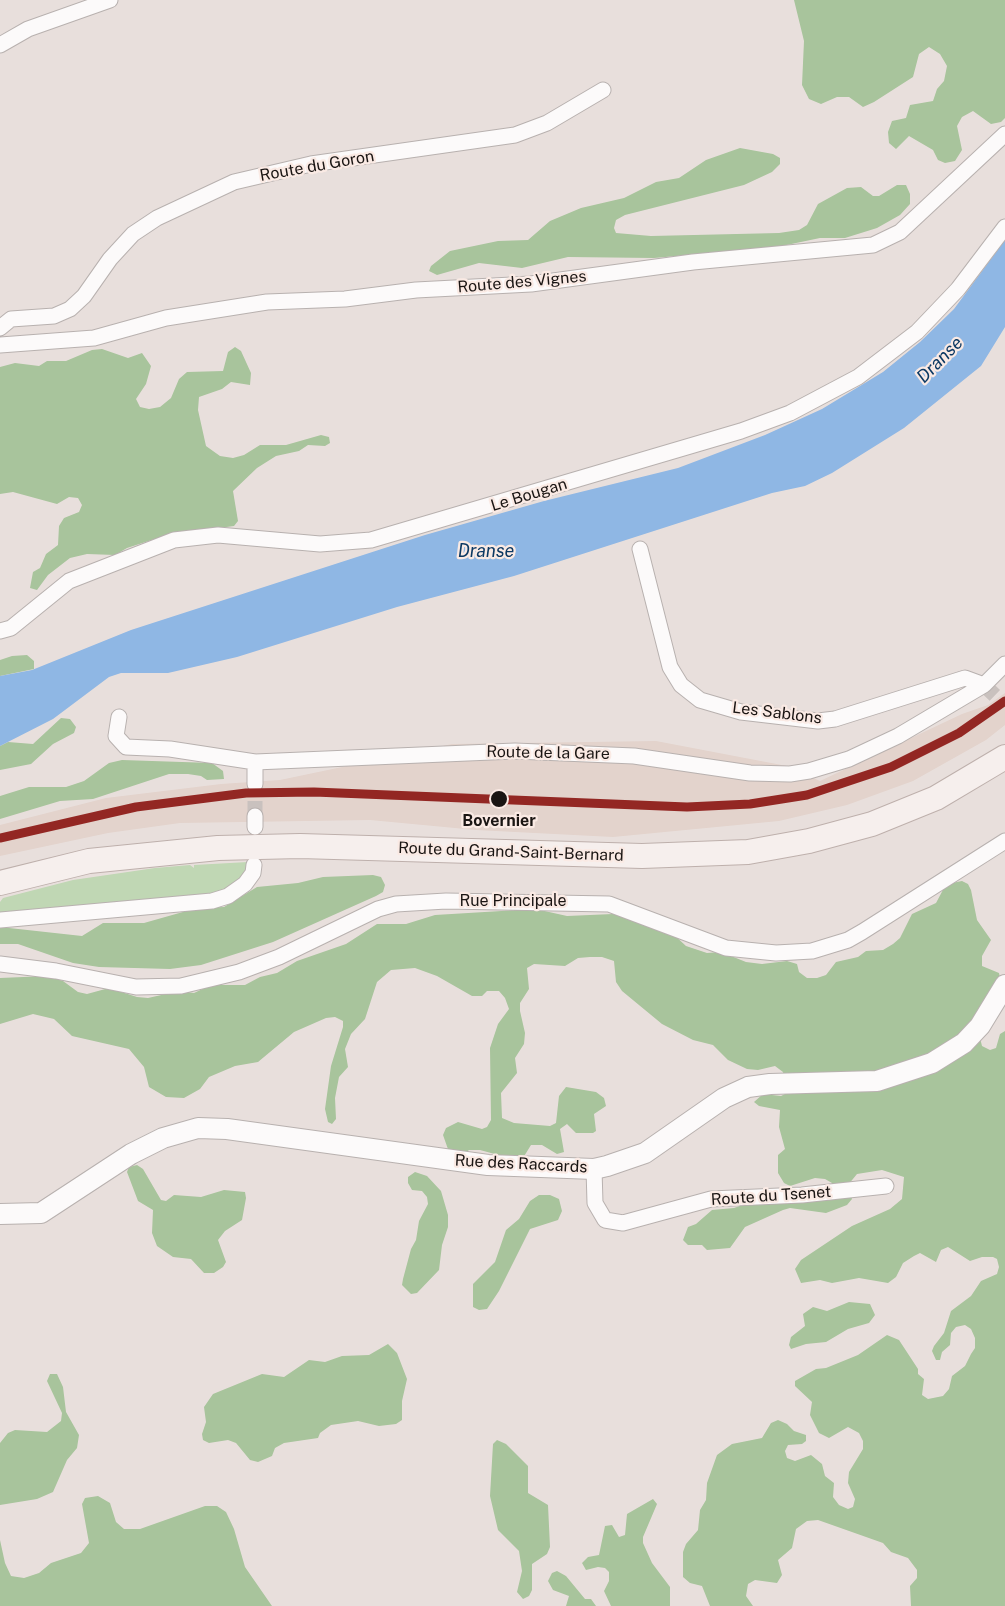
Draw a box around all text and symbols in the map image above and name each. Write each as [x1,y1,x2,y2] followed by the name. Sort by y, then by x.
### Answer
[258,146,376,186] street label: Route du Goron
[457,267,587,297] street label: Route des Vignes
[912,332,968,388] water label: Dranse
[489,474,569,516] street label: Le Bougan
[458,540,514,562] water label: Dranse
[731,698,823,728] street label: Les Sablons
[486,742,610,764] street label: Route de la Gare
[489,789,509,809] marker: Bovernier
[462,811,536,831] place label: Bovernier
[398,838,624,866] street label: Route du Grand-Saint-Bernard
[459,891,567,911] street label: Rue Principale
[454,1151,588,1177] street label: Rue des Raccards
[710,1182,832,1210] street label: Route du Tsenet

